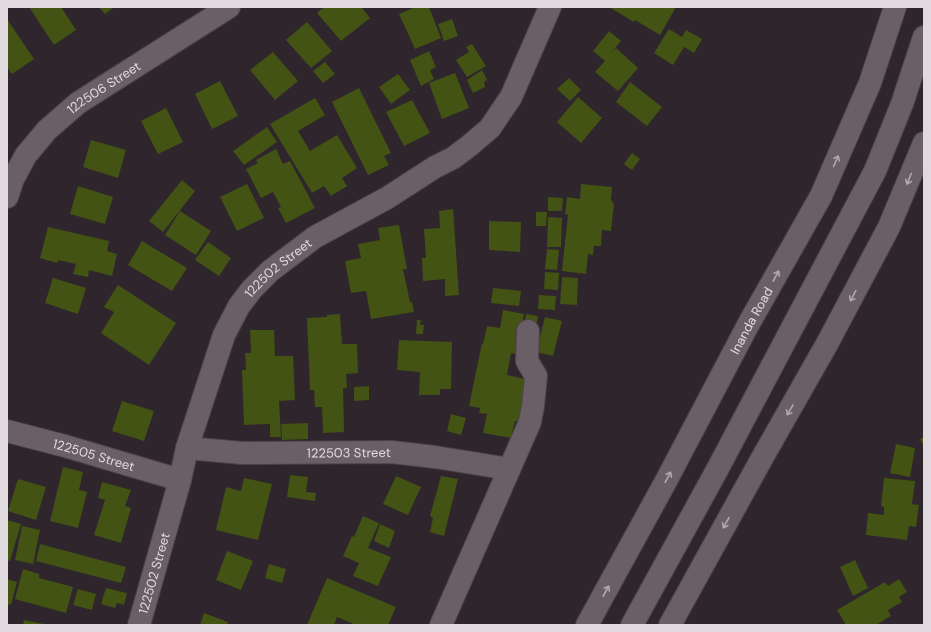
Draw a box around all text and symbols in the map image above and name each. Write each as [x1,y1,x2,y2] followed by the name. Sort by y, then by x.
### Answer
[64,58,144,118] street label: 122506 Street
[833,155,840,167] one-way arrow
[905,172,912,184] one-way arrow
[241,234,315,301] street label: 122502 Street
[772,270,780,282] one-way arrow
[726,284,777,357] street label: Inanda Road
[848,290,856,302] one-way arrow
[785,403,793,415] one-way arrow
[51,435,137,475] street label: 122505 Street
[307,444,391,462] street label: 122503 Street
[665,471,672,483] one-way arrow
[722,517,730,529] one-way arrow
[135,531,174,616] street label: 122502 Street
[603,585,610,597] one-way arrow

